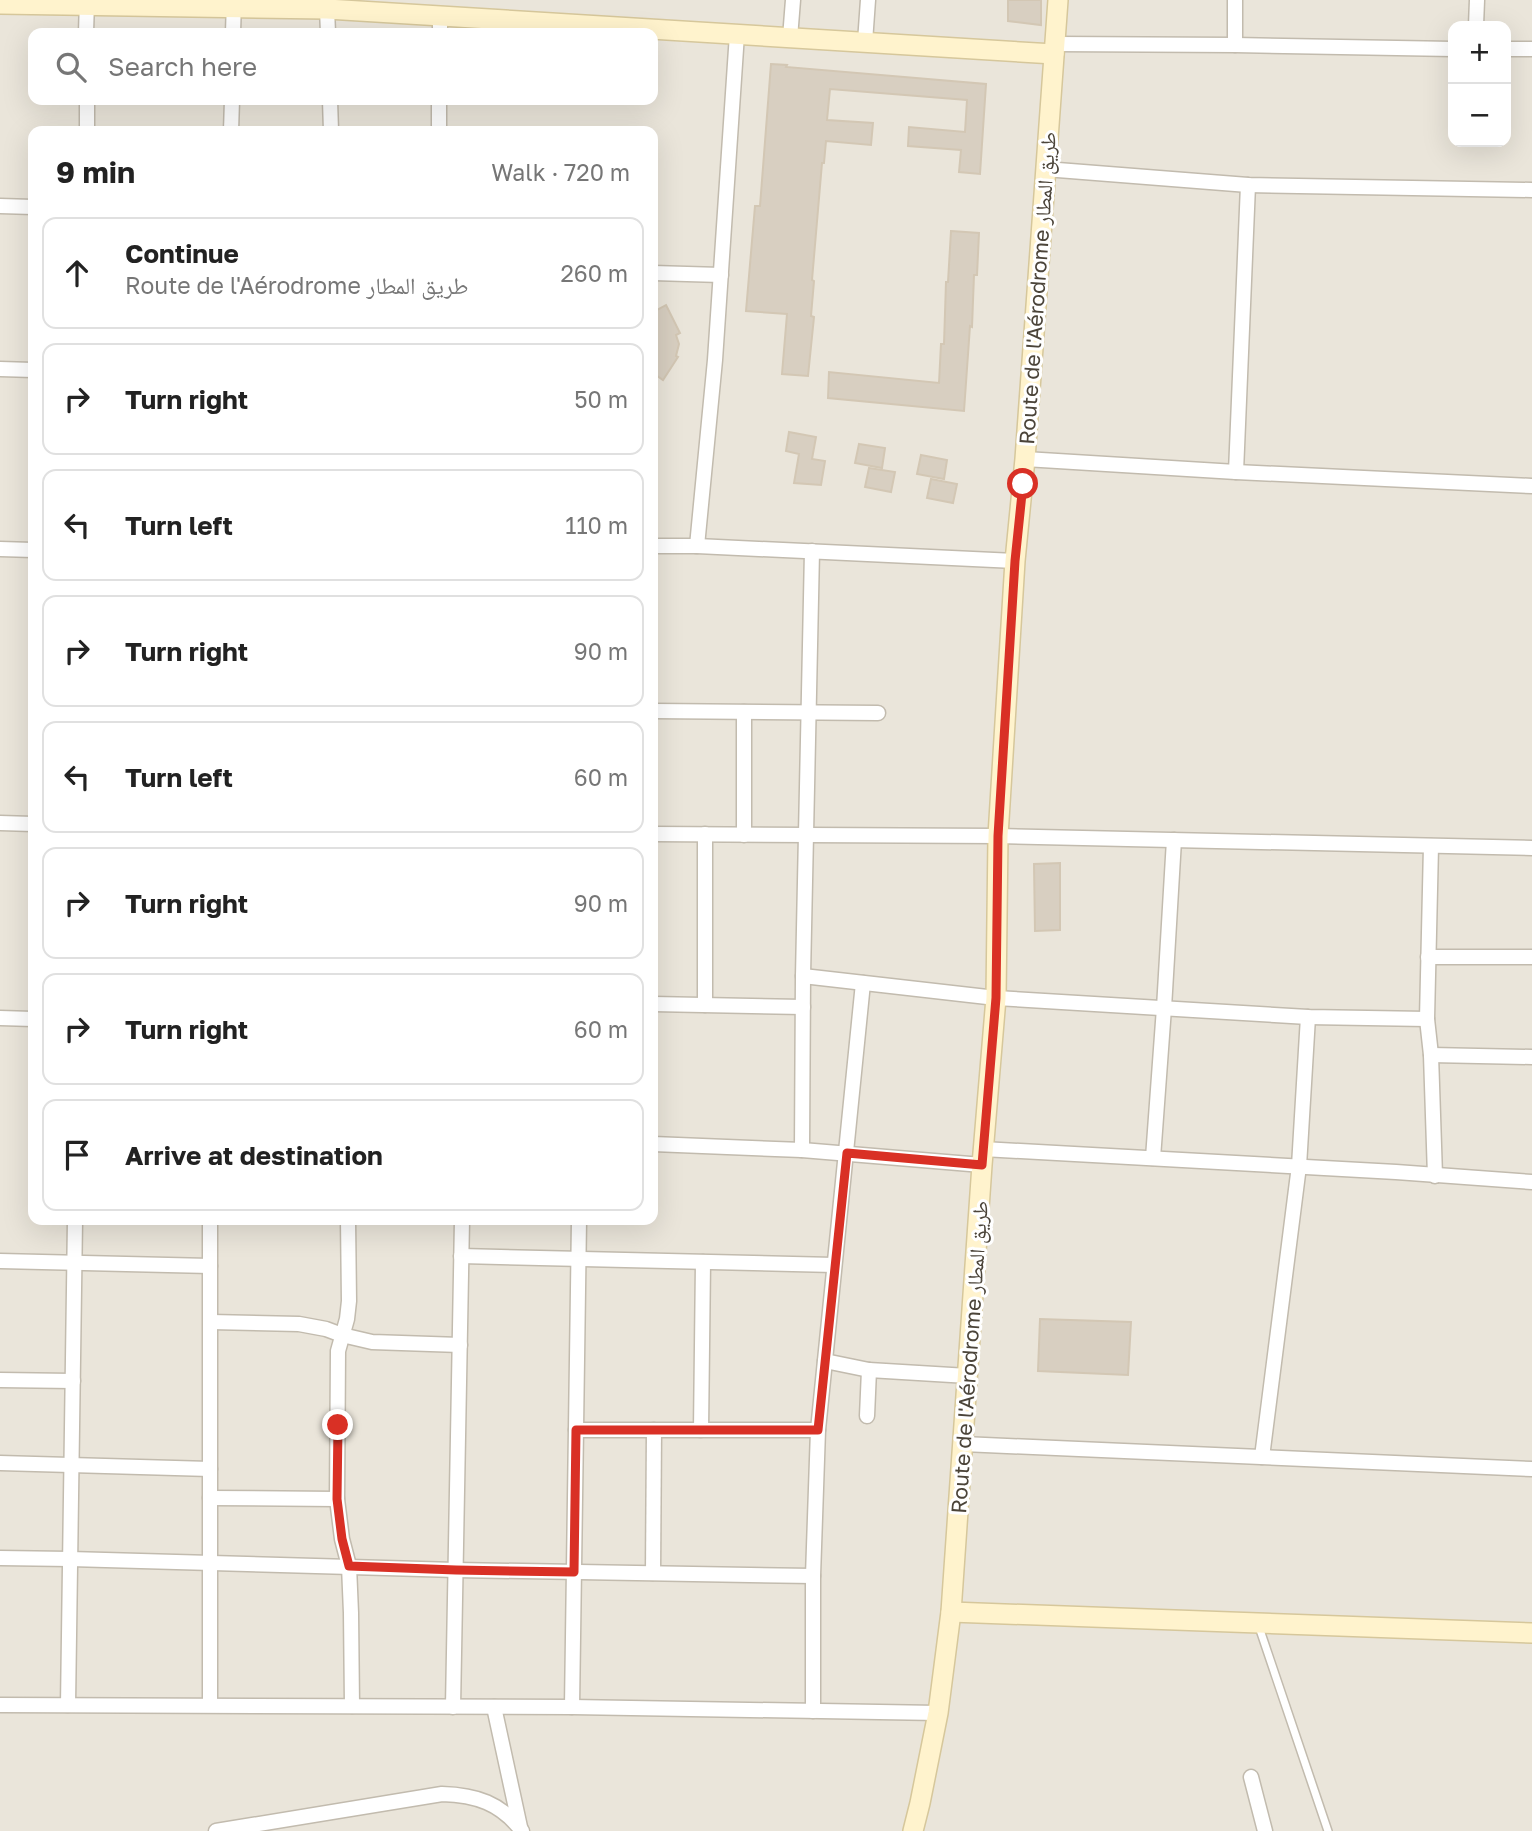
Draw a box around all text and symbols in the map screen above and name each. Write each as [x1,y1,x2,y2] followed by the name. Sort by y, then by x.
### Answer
[1448,21,1511,147] map controls
[1448,21,1511,84] button: +
[28,28,658,105] search box
[52,48,90,86] icon: search
[108,51,257,82] text: Search here
[1448,84,1511,147] button: −
[1013,131,1062,445] street label: Route de l'Aérodrome طريق المطار
[56,154,135,190] text: 9 min
[491,158,630,186] text: Walk · 720 m
[125,238,239,269] text: Continue
[58,254,96,292] icon: ahead
[560,259,628,287] text: 260 m
[125,271,468,299] text: Route de l'Aérodrome طريق المطار
[58,380,96,418] icon: right
[125,384,248,415] text: Turn right
[574,385,628,413] text: 50 m
[1007,468,1038,499] route start
[58,506,96,544] icon: left
[125,510,233,541] text: Turn left
[565,511,628,539] text: 110 m
[58,632,96,670] icon: right
[125,636,248,667] text: Turn right
[574,637,628,665] text: 90 m
[58,758,96,796] icon: left
[125,762,233,793] text: Turn left
[574,763,628,791] text: 60 m
[58,884,96,922] icon: right
[125,888,248,919] text: Turn right
[574,889,628,917] text: 90 m
[58,1010,96,1048] icon: right
[125,1014,248,1045] text: Turn right
[574,1015,628,1043] text: 60 m
[58,1136,96,1174] icon: arrive
[125,1140,383,1171] text: Arrive at destination
[945,1200,994,1514] street label: Route de l'Aérodrome طريق المطار
[322,1409,353,1440] route end

